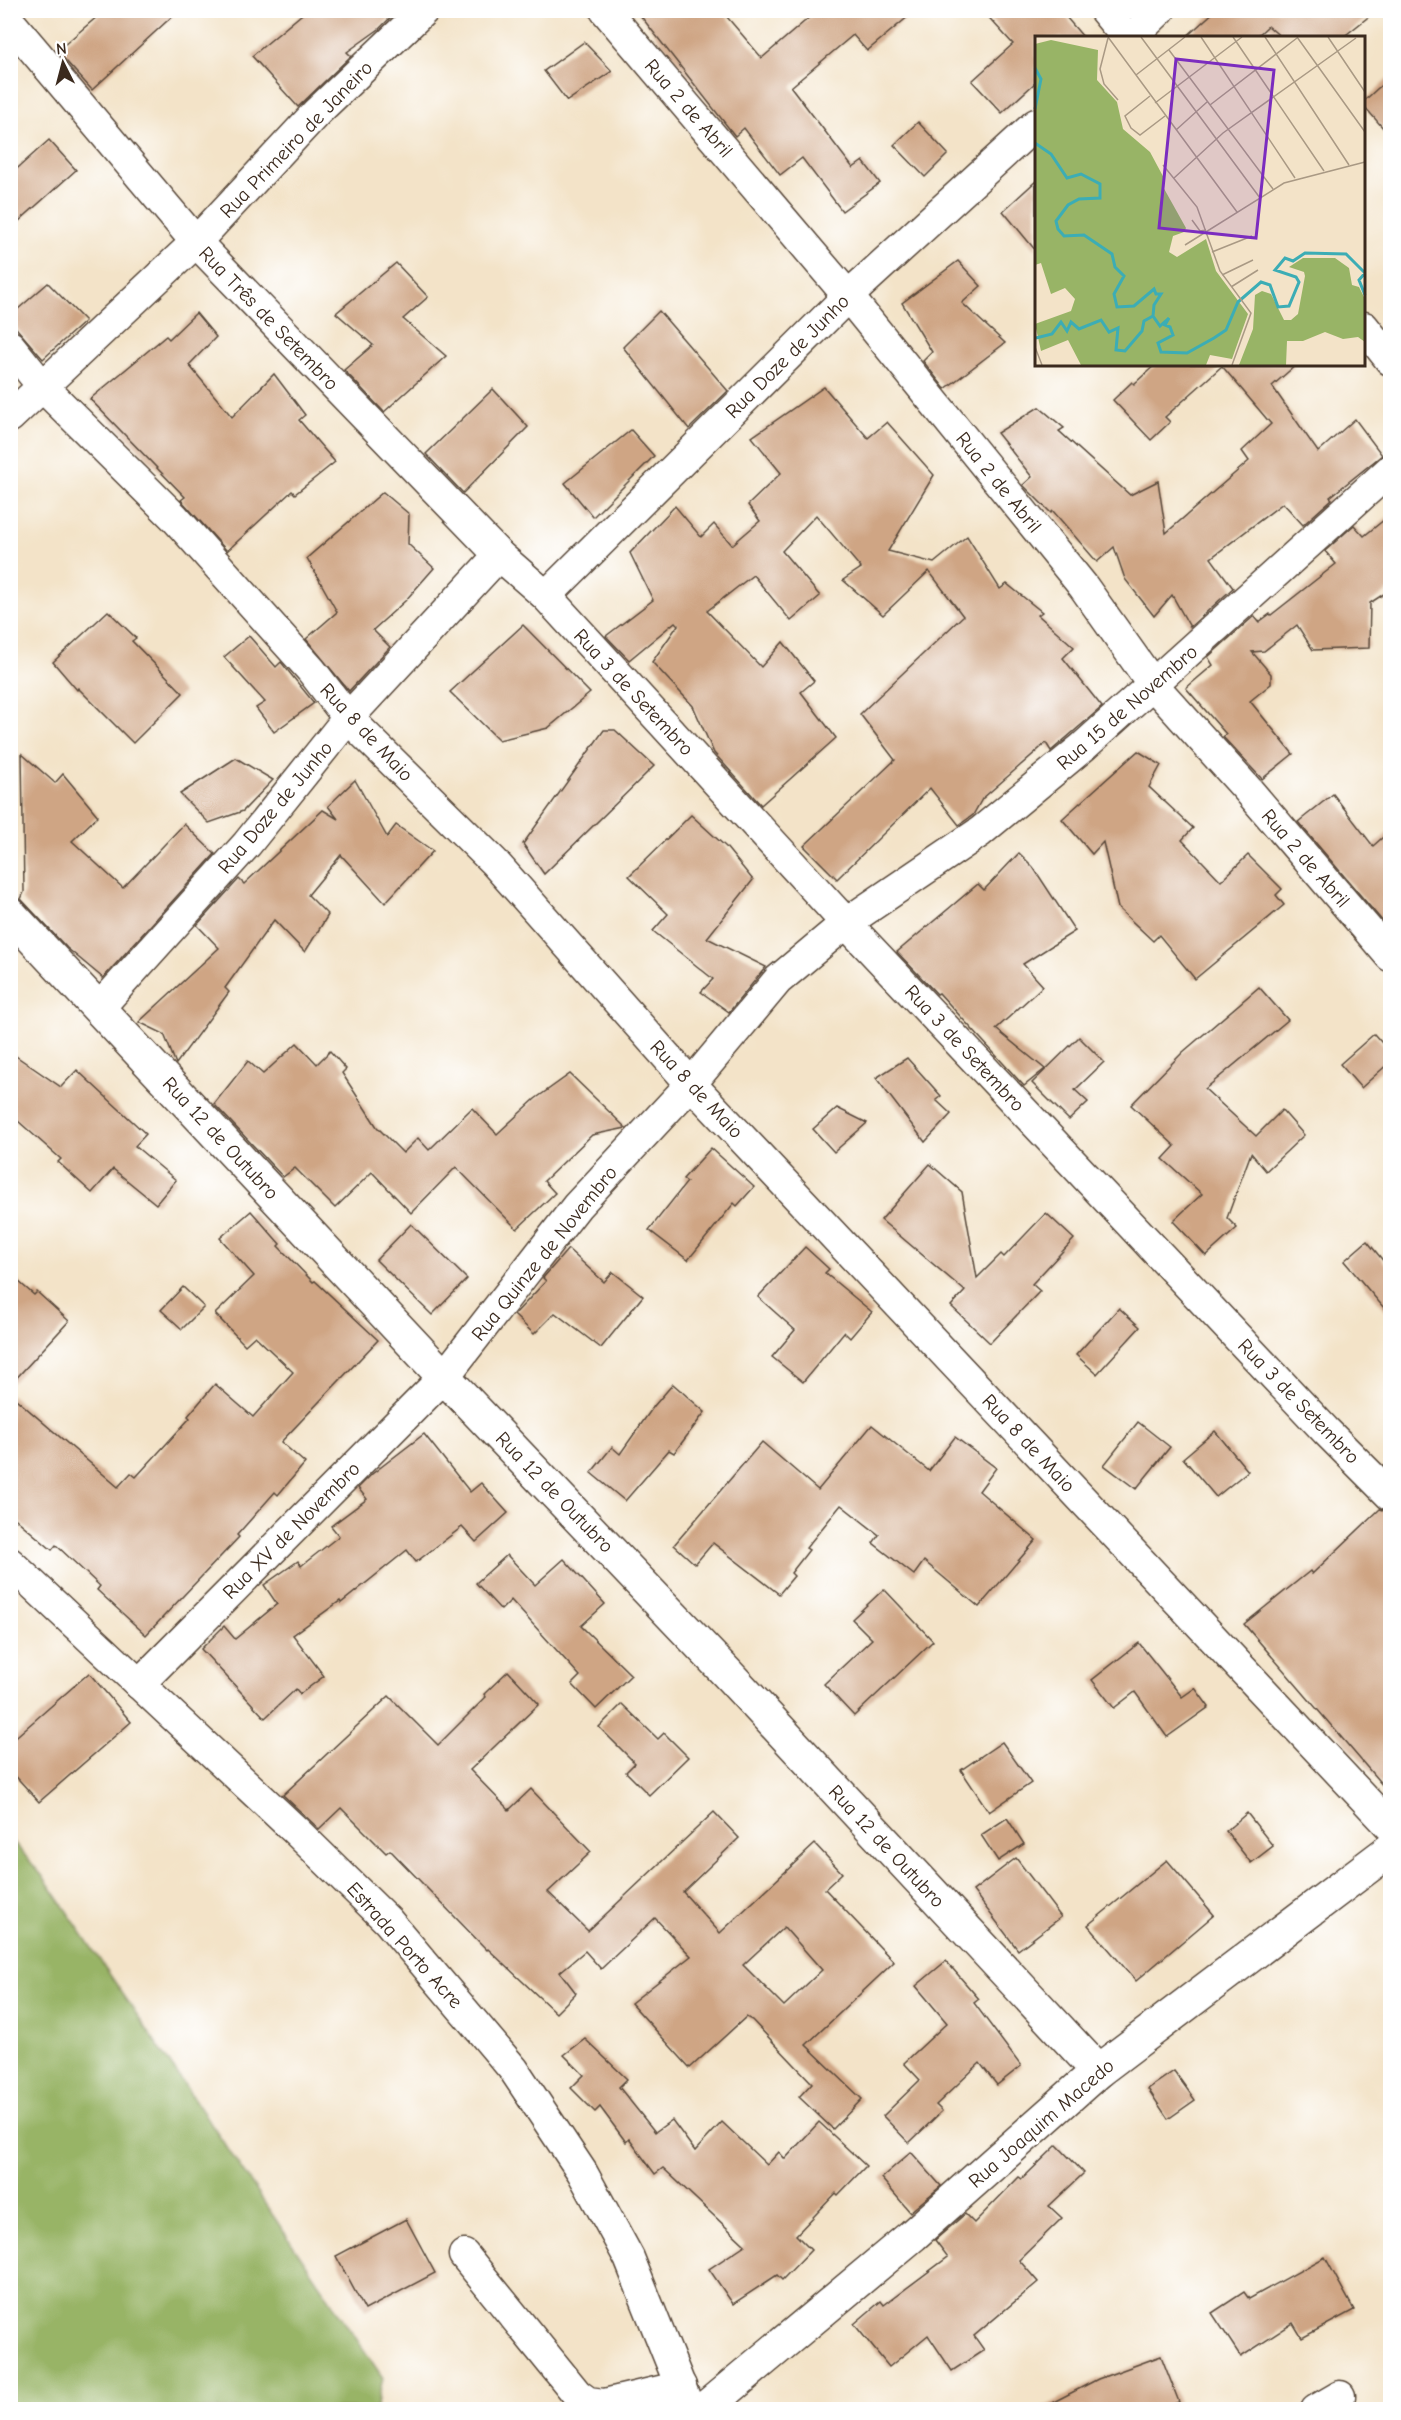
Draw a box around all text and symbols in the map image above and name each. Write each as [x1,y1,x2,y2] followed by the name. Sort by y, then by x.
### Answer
[33,33,93,93] north arrow
[1035,36,1365,366] inset map
[55,40,68,59] text: N
[640,54,738,162] street label: Rua 2 de Abril
[215,56,377,223] street label: Rua Primeiro de Janeiro
[194,242,343,395] street label: Rua Três de Setembro
[721,290,854,423] street label: Rua Doze de Junho
[951,427,1046,537] street label: Rua 2 de Abril
[569,624,698,760] street label: Rua 3 de Setembro
[1052,640,1202,775] street label: Rua 15 de Novembro
[315,679,418,786] street label: Rua 8 de Maio
[213,736,337,878] street label: Rua Doze de Junho
[1257,804,1355,912] street label: Rua 2 de Abril
[900,980,1029,1116] street label: Rua 3 de Setembro
[645,1036,748,1143] street label: Rua 8 de Maio
[158,1072,283,1204] street label: Rua 12 de Outubro
[467,1161,622,1345] street label: Rua Quinze de Novembro
[1233,1334,1364,1469] street label: Rua 3 de Setembro
[977,1390,1080,1497] street label: Rua 8 de Maio
[491,1427,618,1558] street label: Rua 12 de Outubro
[218,1457,365,1604] street label: Rua XV de Novembro
[824,1780,949,1912] street label: Rua 12 de Outubro
[342,1878,467,2013] street label: Estrada Porto Acre
[964,2054,1119,2193] street label: Rua Joaquim Macedo

